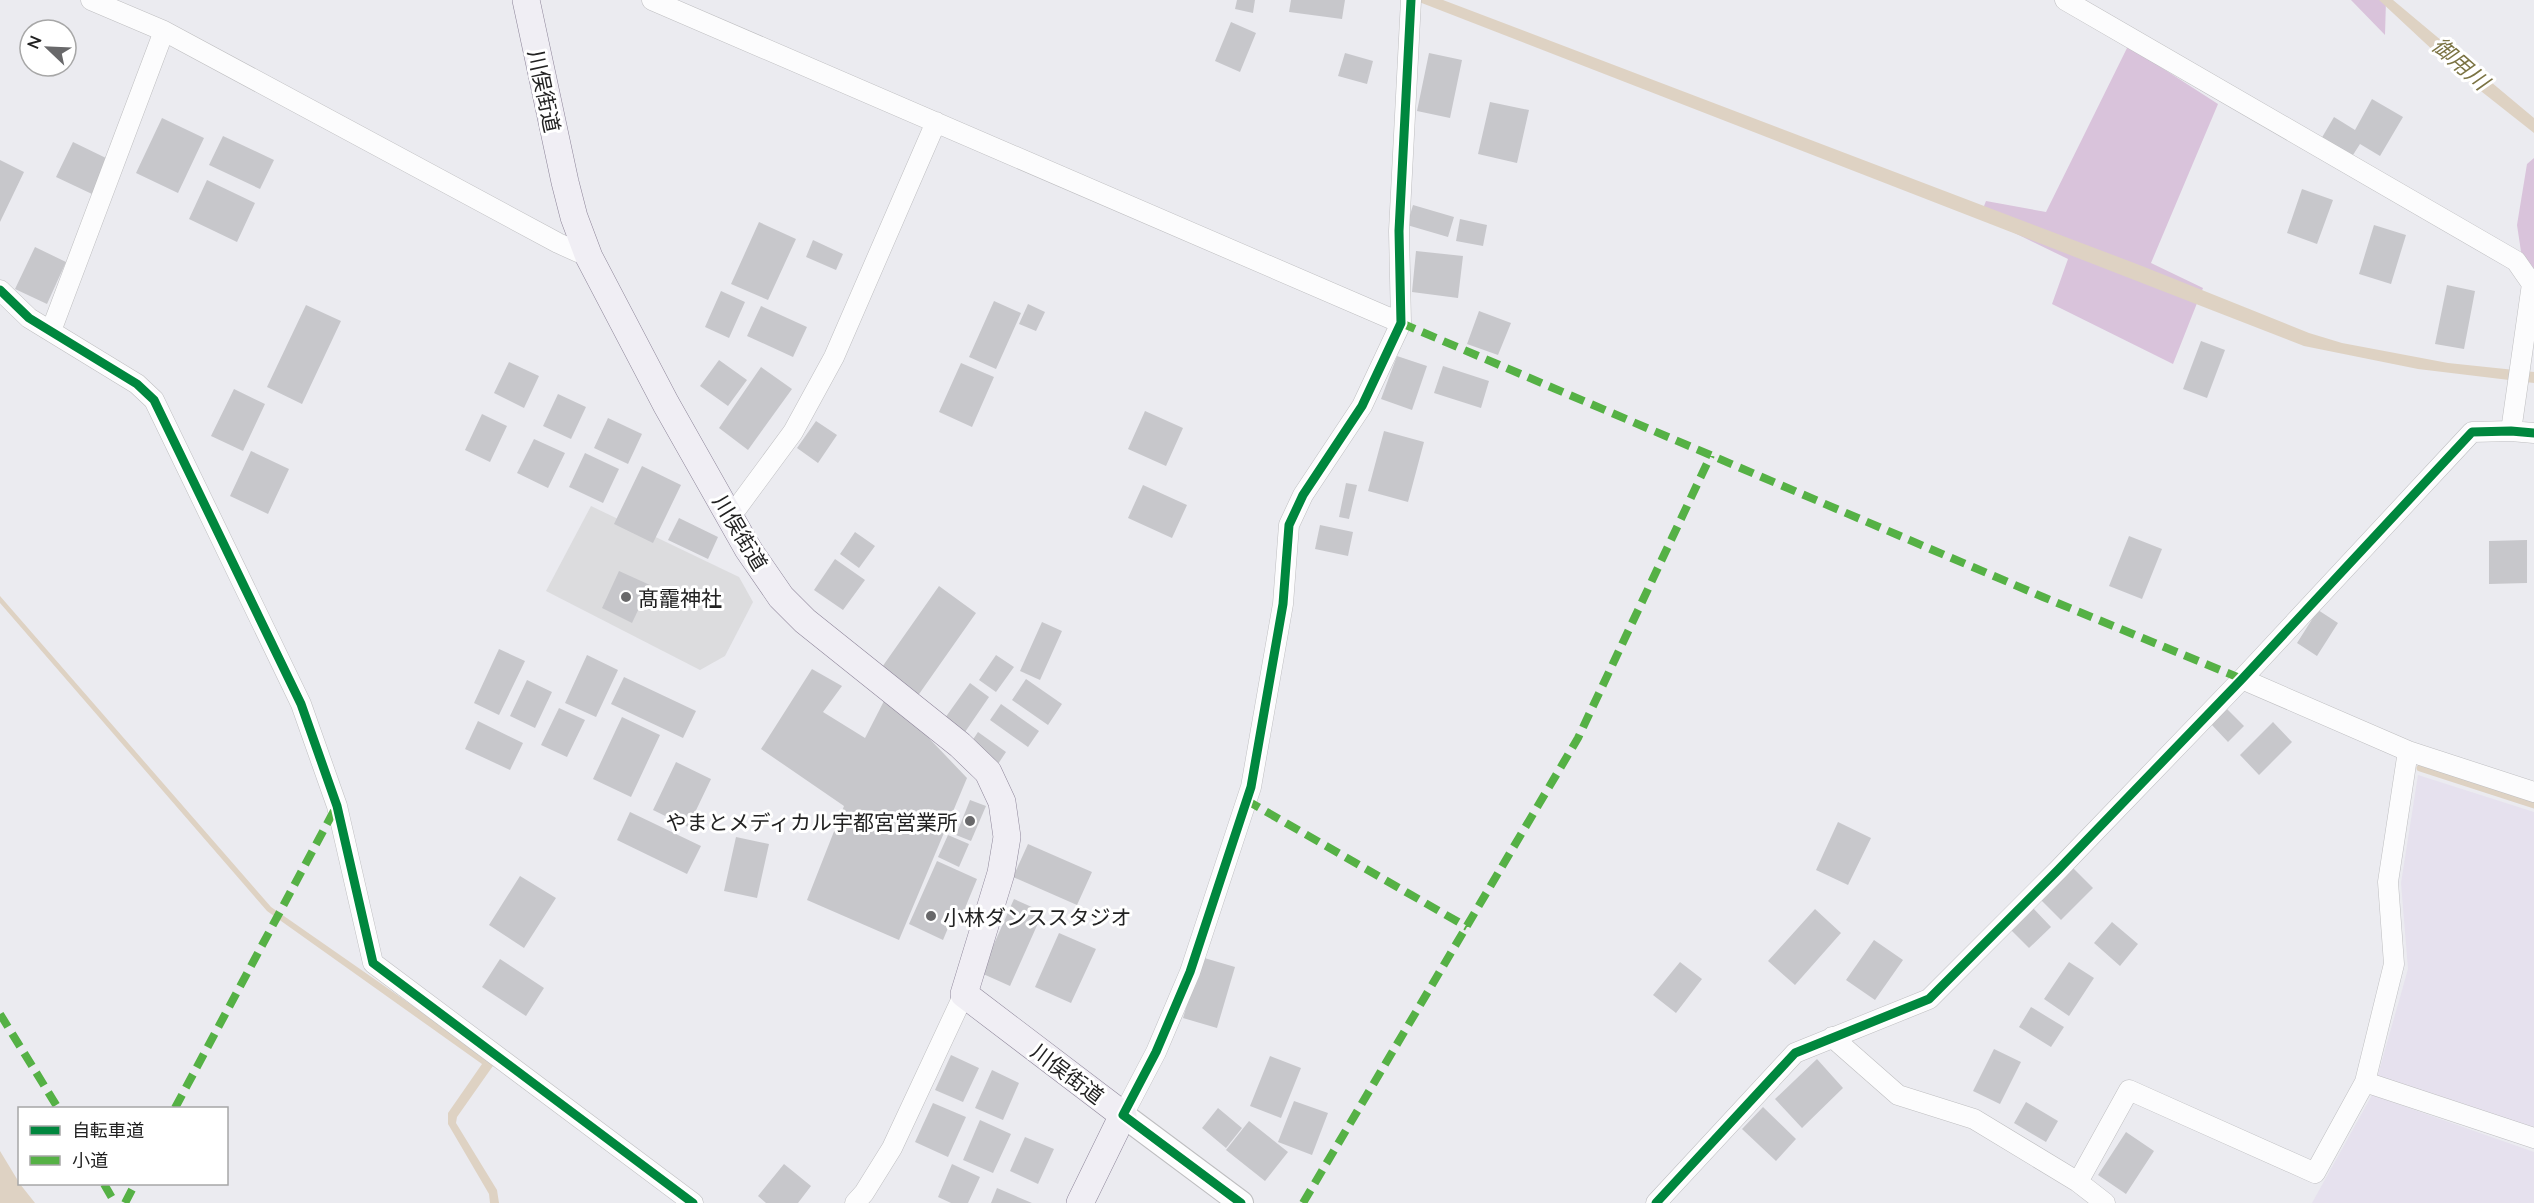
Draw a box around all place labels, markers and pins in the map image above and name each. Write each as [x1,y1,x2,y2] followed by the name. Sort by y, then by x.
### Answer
[638,585,722,610] place label: 髙靇神社
[619,590,633,604] marker: 髙靇神社
[665,809,958,834] place label: やまとメディカル宇都宮営業所
[963,814,977,828] marker: やまとメディカル宇都宮営業所
[943,904,1132,929] place label: 小林ダンススタジオ
[924,909,938,923] marker: 小林ダンススタジオ

